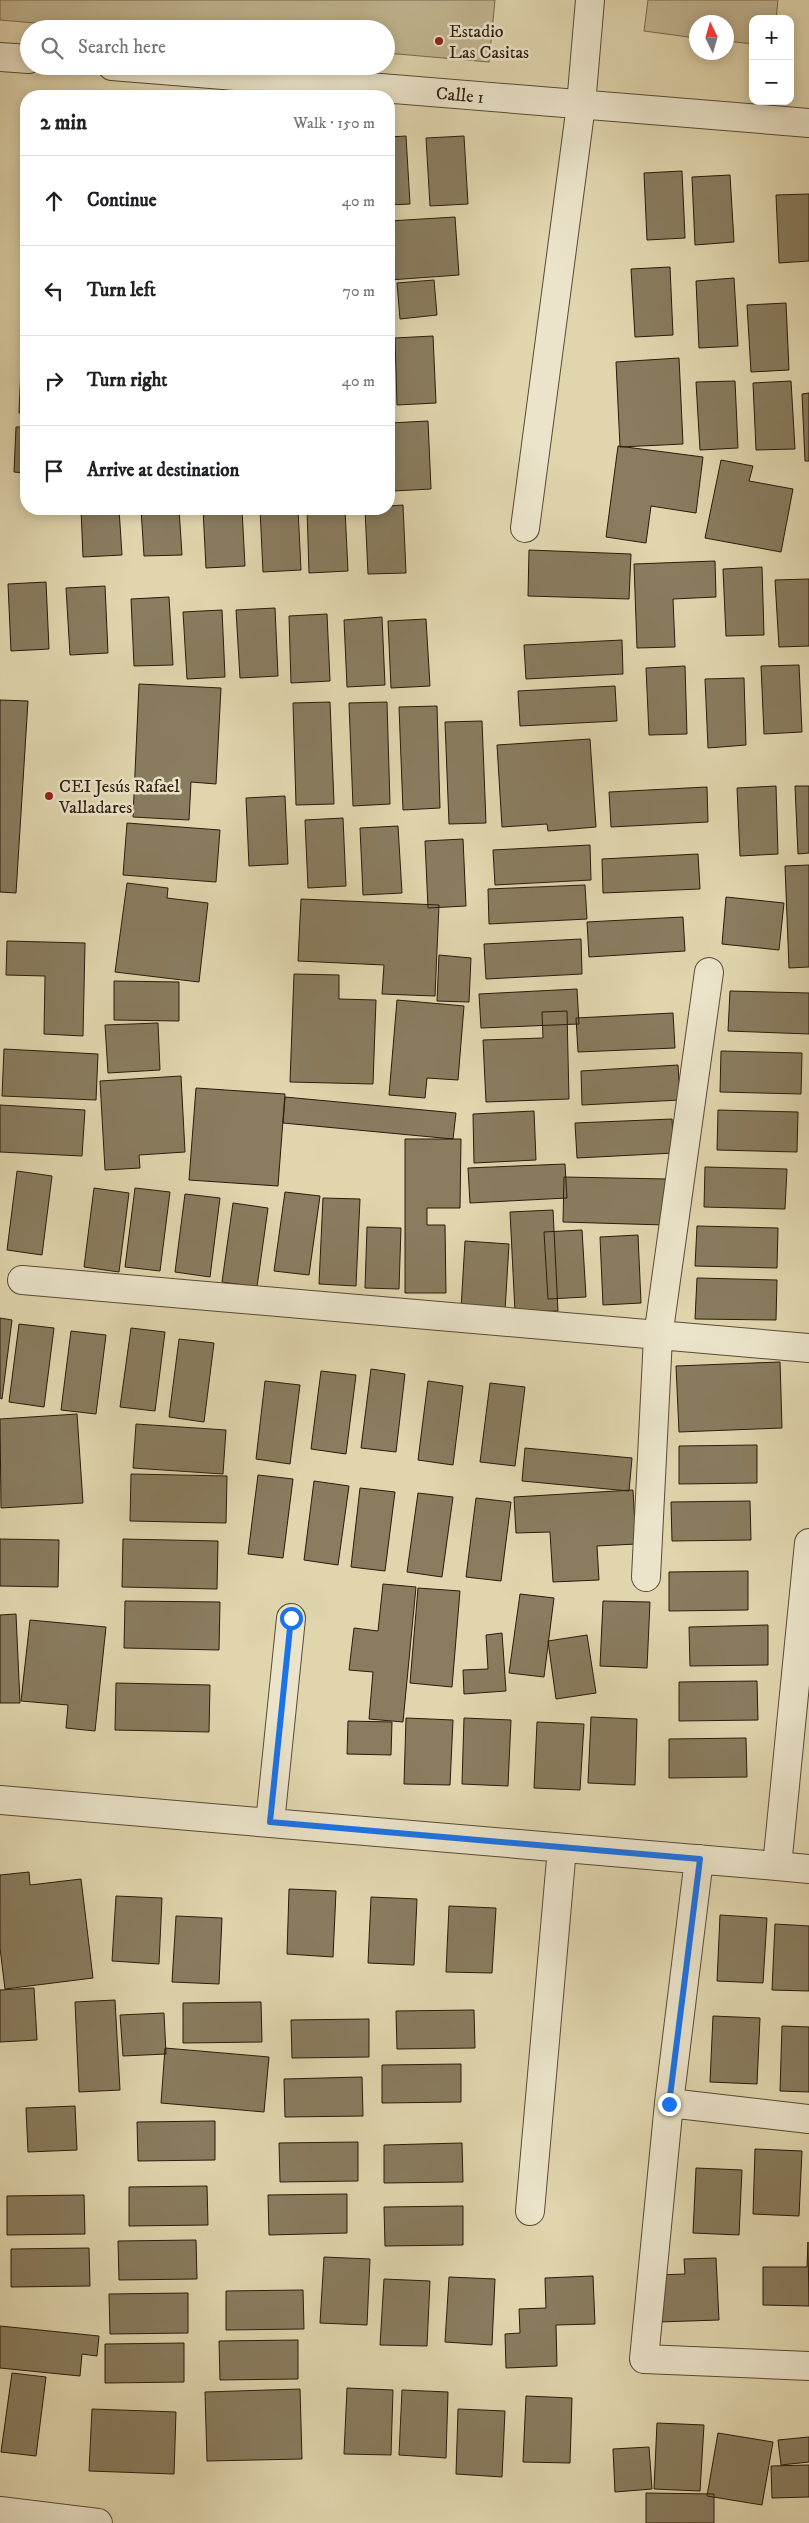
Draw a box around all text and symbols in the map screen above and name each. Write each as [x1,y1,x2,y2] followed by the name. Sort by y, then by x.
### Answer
[689,15,734,60] north arrow
[749,15,794,105] map controls
[749,15,794,60] button: +
[20,20,395,75] search box
[449,21,529,64] place label: Estadio Las Casitas
[38,34,66,62] icon: search
[433,35,445,47] marker: Estadio Las Casitas
[78,36,166,59] text: Search here
[749,60,794,105] button: −
[435,83,485,109] street label: Calle 1
[40,110,87,136] text: 2 min
[293,113,375,133] text: Walk · 150 m
[40,187,68,215] icon: ahead
[87,189,157,212] text: Continue
[342,191,375,211] text: 40 m
[40,277,68,305] icon: left
[87,279,156,302] text: Turn left
[343,281,375,301] text: 70 m
[40,367,68,395] icon: right
[87,369,167,392] text: Turn right
[342,371,375,391] text: 40 m
[40,457,68,485] icon: arrive
[87,459,239,482] text: Arrive at destination
[58,776,180,819] place label: CEI Jesús Rafael Valladares
[43,790,55,802] marker: CEI Jesús Rafael Valladares
[280,1607,303,1630] route start
[658,2093,681,2116] route end

